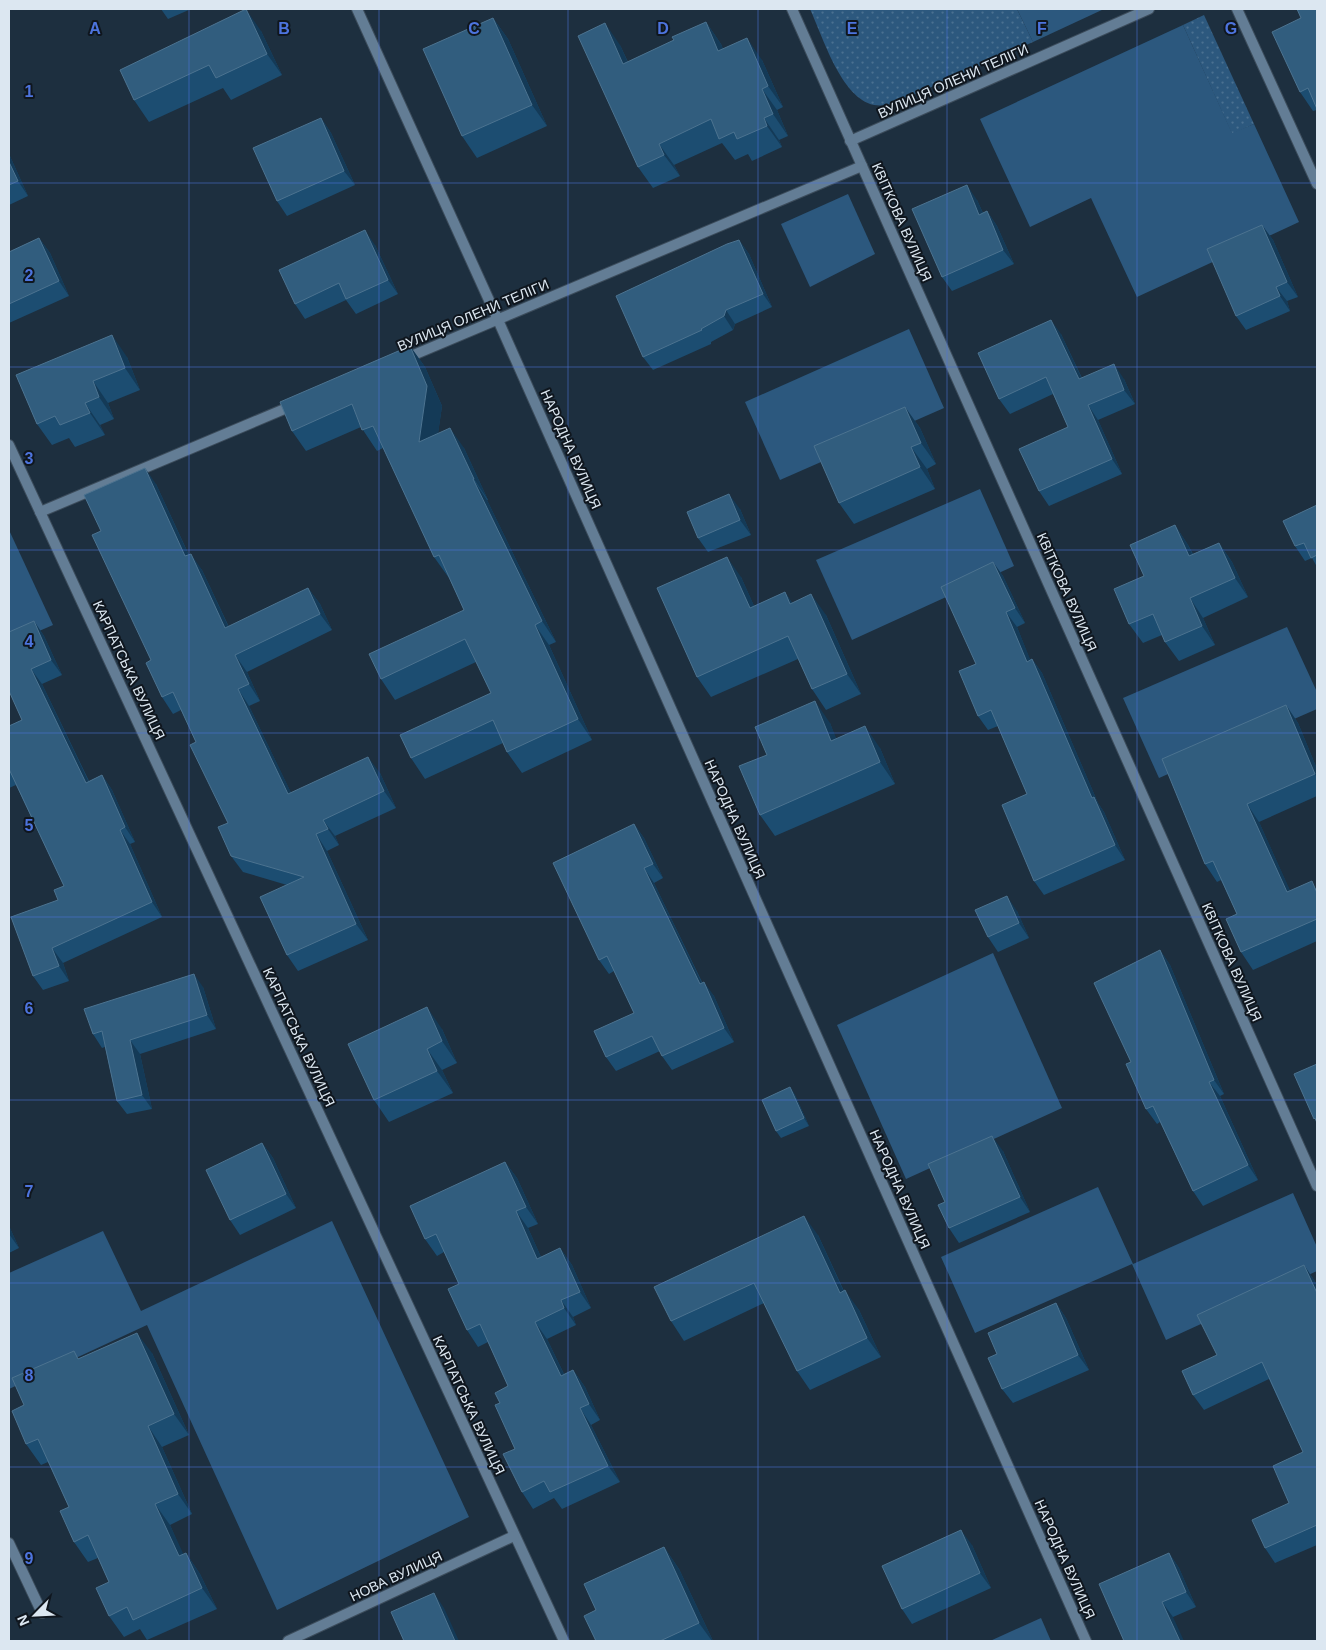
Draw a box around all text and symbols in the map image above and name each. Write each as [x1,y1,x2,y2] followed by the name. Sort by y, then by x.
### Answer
[89,20,101,37] text: A
[278,20,290,37] text: B
[468,20,480,37] text: C
[657,20,669,37] text: D
[847,20,858,37] text: E
[1037,20,1047,37] text: F
[1225,20,1237,37] text: G
[875,41,1031,121] street label: ВУЛИЦЯ ОЛЕНИ ТЕЛІГИ
[25,83,34,100] text: 1
[869,160,935,284] street label: КВІТКОВА ВУЛИЦЯ
[25,267,34,284] text: 2
[395,276,551,354] street label: ВУЛИЦЯ ОЛЕНИ ТЕЛІГИ
[537,387,605,511] street label: НАРОДНА ВУЛИЦЯ
[25,450,34,467] text: 3
[1034,530,1100,654] street label: КВІТКОВА ВУЛИЦЯ
[90,598,168,742] street label: КАРПАТСЬКА ВУЛИЦЯ
[25,633,34,650] text: 4
[701,757,769,881] street label: НАРОДНА ВУЛИЦЯ
[25,817,34,834] text: 5
[1199,900,1265,1024] street label: КВІТКОВА ВУЛИЦЯ
[260,965,338,1109] street label: КАРПАТСЬКА ВУЛИЦЯ
[25,1000,34,1017] text: 6
[866,1127,934,1251] street label: НАРОДНА ВУЛИЦЯ
[25,1183,34,1200] text: 7
[430,1333,508,1477] street label: КАРПАТСЬКА ВУЛИЦЯ
[25,1367,34,1384] text: 8
[1031,1497,1099,1621] street label: НАРОДНА ВУЛИЦЯ
[347,1548,445,1604] street label: НОВА ВУЛИЦЯ
[25,1550,34,1567] text: 9
[10,1590,60,1640] north arrow
[14,1612,32,1628] text: N

